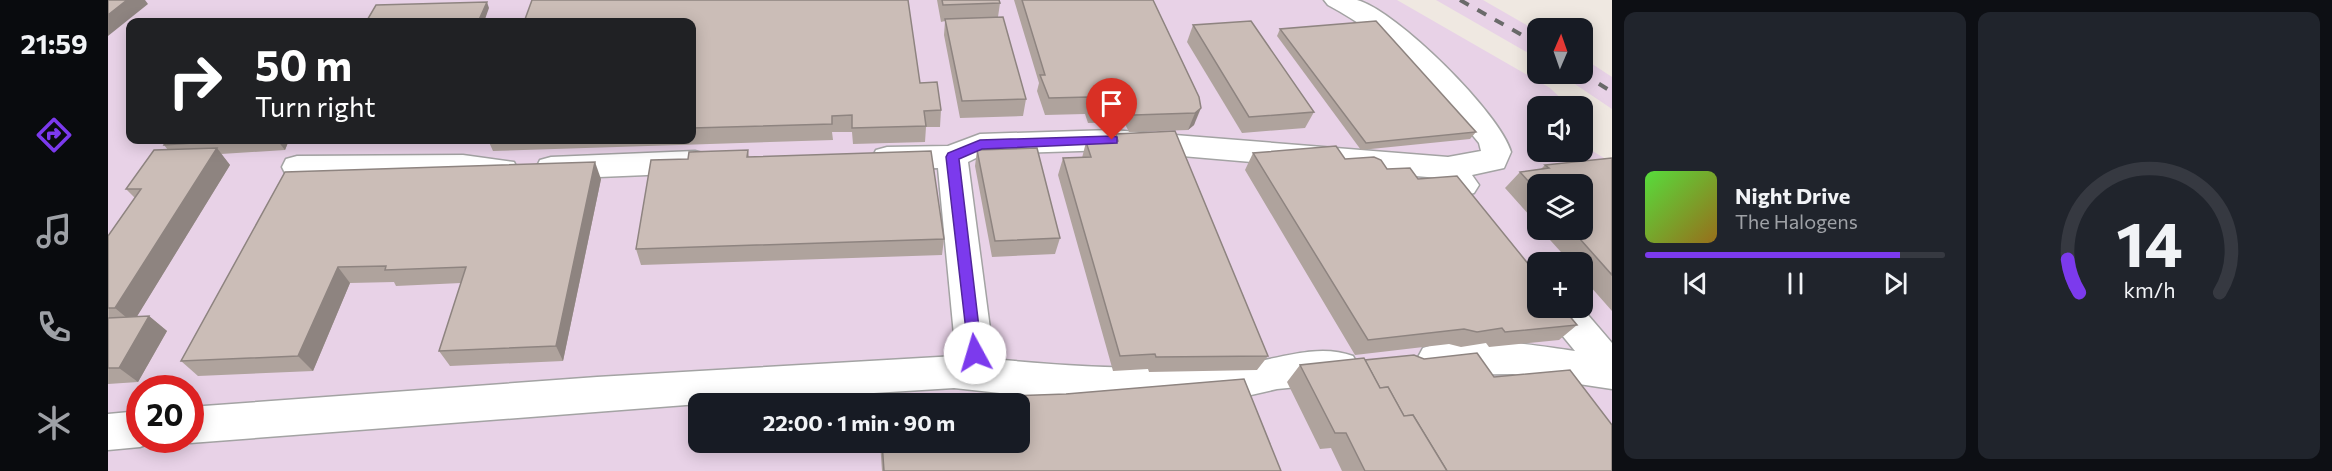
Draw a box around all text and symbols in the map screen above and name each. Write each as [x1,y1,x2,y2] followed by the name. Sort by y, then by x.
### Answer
[1527,18,1593,84] north arrow
[1527,18,1593,318] map controls
[20,27,88,60] text: 21:59
[255,38,352,90] text: 50 m
[156,42,234,120] icon: right
[1086,78,1137,140] pin
[1095,87,1128,120] icon: arrive
[255,90,375,123] text: Turn right
[1527,96,1593,162] button: sound
[33,114,75,156] icon: directions
[1527,174,1593,240] button: layers
[1735,182,1850,209] text: Night Drive
[2116,204,2182,280] text: 14
[1735,209,1858,233] text: The Halogens
[33,210,75,252] icon: music
[1527,252,1593,318] button: +
[1679,267,1712,300] icon: previous
[1779,267,1812,300] icon: pause
[1879,267,1912,300] icon: next
[2123,276,2175,302] text: km/h
[33,306,75,348] icon: phone
[943,321,1007,385] position arrow
[126,375,204,453] speed limit sign: 20
[33,402,75,444] icon: climate
[763,409,955,436] text: 22:00 · 1 min · 90 m

